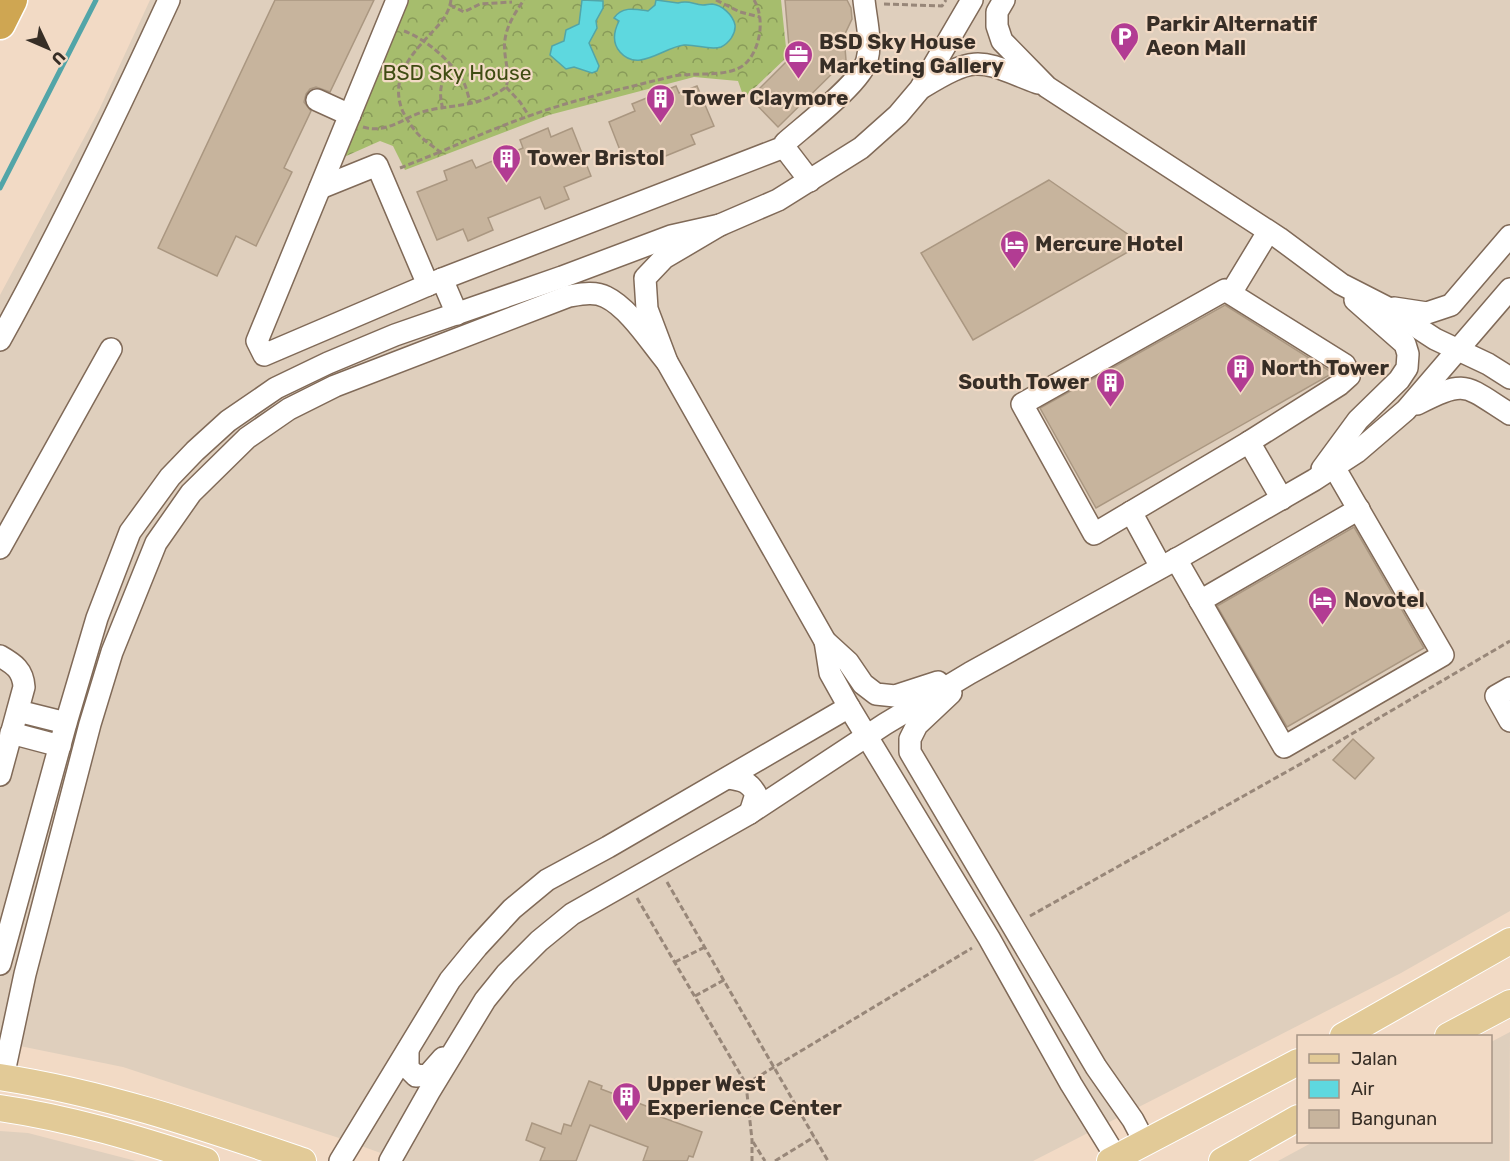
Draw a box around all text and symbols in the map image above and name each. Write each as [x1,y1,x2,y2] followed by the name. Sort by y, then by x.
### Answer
[1146,11,1318,60] place label: Parkir Alternatif Aeon Mall
[18,18,78,78] north arrow
[1109,20,1141,62] parking icon: Parkir Alternatif Aeon Mall
[819,29,1004,78] place label: BSD Sky House Marketing Gallery
[782,38,814,80] office icon: BSD Sky House Marketing Gallery
[48,47,69,69] text: U
[383,60,531,85] park label: BSD Sky House
[645,82,677,124] building icon: Tower Claymore
[682,85,849,110] place label: Tower Claymore
[490,142,522,184] building icon: Tower Bristol
[527,145,665,170] place label: Tower Bristol
[998,228,1030,270] hotel icon: Mercure Hotel
[1035,231,1183,256] place label: Mercure Hotel
[1224,352,1256,394] building icon: North Tower
[1261,355,1390,380] place label: North Tower
[1094,366,1126,408] building icon: South Tower
[958,369,1089,394] place label: South Tower
[1307,584,1339,626] hotel icon: Novotel
[1344,587,1425,612] place label: Novotel
[1297,1035,1492,1143] legend
[1351,1048,1398,1070] text: Jalan
[647,1071,842,1120] place label: Upper West Experience Center
[1351,1078,1374,1100] text: Air
[610,1080,642,1122] building icon: Upper West Experience Center
[1351,1108,1437,1130] text: Bangunan

